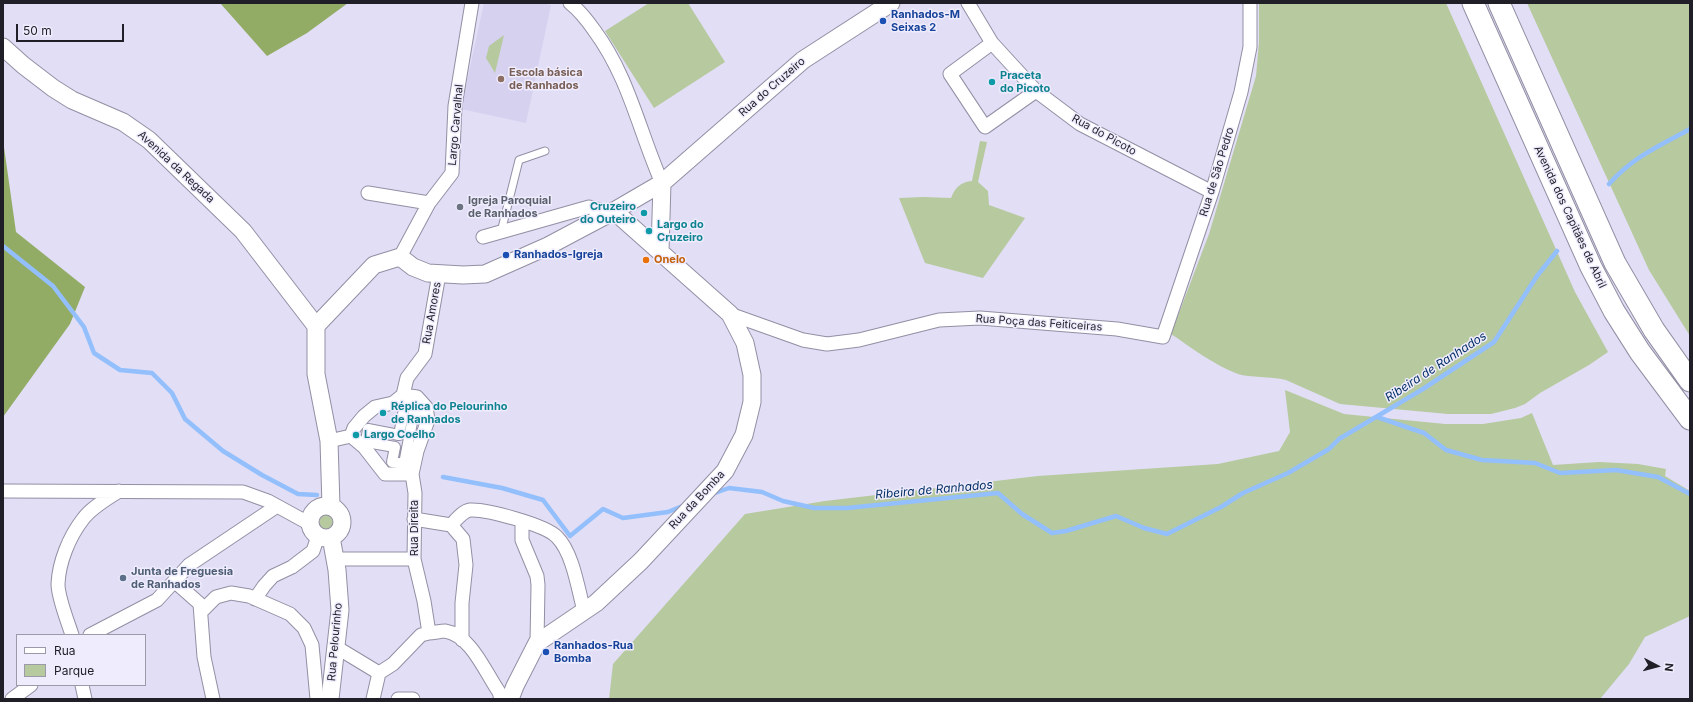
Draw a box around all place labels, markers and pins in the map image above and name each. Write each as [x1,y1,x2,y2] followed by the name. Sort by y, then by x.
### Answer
[891,8,960,34] place label: Ranhados-M Seixas 2
[878,16,888,26] marker: Ranhados-M Seixas 2
[509,66,583,92] place label: Escola básica de Ranhados
[1000,69,1050,95] place label: Praceta do Picoto
[496,74,506,84] marker: Escola básica de Ranhados
[987,77,997,87] marker: Praceta do Picoto
[468,194,551,220] place label: Igreja Paroquial de Ranhados
[580,200,636,226] place label: Cruzeiro do Outeiro
[455,202,465,212] marker: Igreja Paroquial de Ranhados
[639,208,649,218] marker: Cruzeiro do Outeiro
[657,218,704,244] place label: Largo do Cruzeiro
[644,226,654,236] marker: Largo do Cruzeiro
[514,248,603,262] place label: Ranhados-Igreja
[501,250,511,260] marker: Ranhados-Igreja
[654,253,686,267] place label: Onelo
[641,255,651,265] marker: Onelo
[391,400,508,426] place label: Réplica do Pelourinho de Ranhados
[378,408,388,418] marker: Réplica do Pelourinho de Ranhados
[364,428,435,442] place label: Largo Coelho
[351,430,361,440] marker: Largo Coelho
[131,565,233,591] place label: Junta de Freguesia de Ranhados
[118,573,128,583] marker: Junta de Freguesia de Ranhados
[554,639,633,665] place label: Ranhados-Rua Bomba
[541,647,551,657] marker: Ranhados-Rua Bomba

